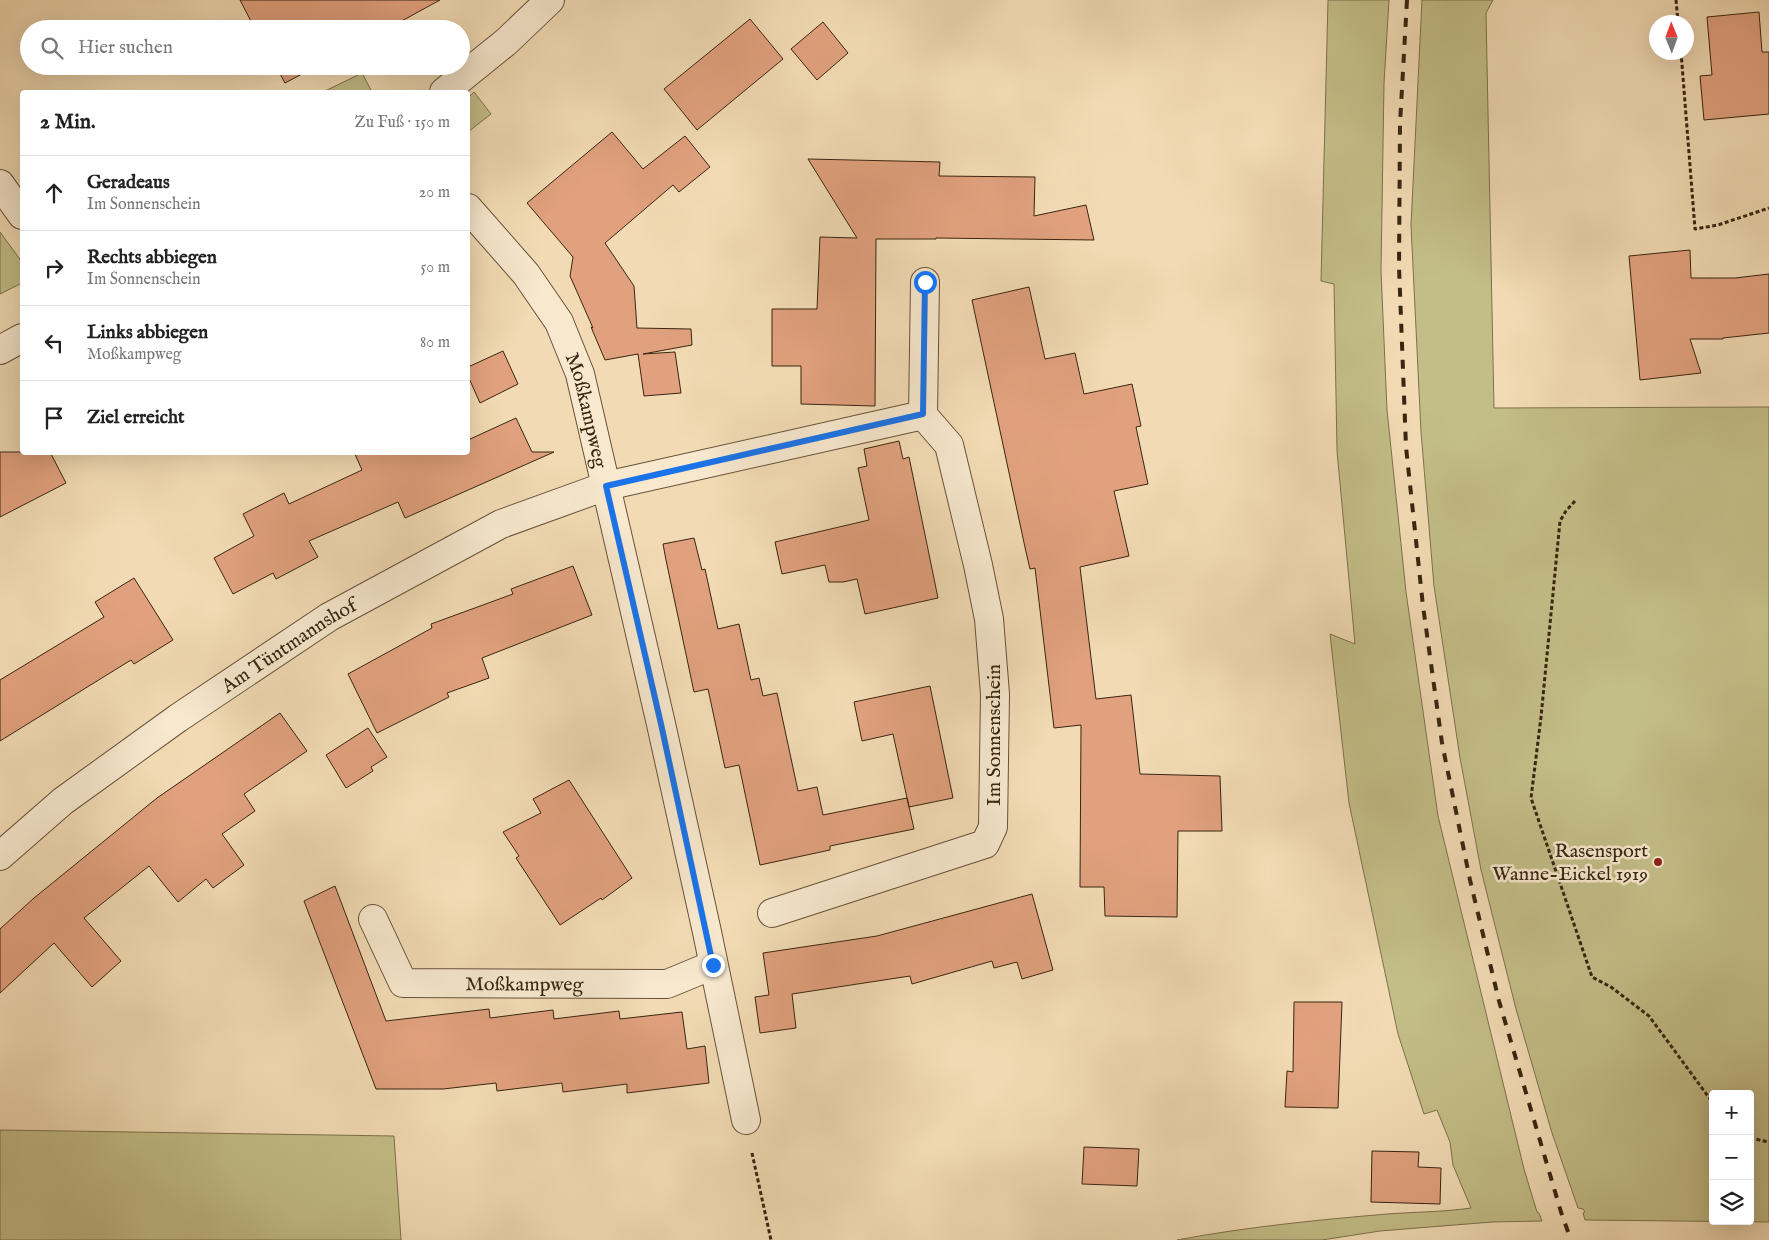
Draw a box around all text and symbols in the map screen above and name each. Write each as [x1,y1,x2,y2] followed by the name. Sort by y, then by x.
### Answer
[1649,15,1694,60] north arrow
[20,20,470,75] search box
[38,34,66,62] icon: search
[78,36,173,60] text: Hier suchen
[40,109,96,136] text: 2 Min.
[354,113,450,133] text: Zu Fuß · 150 m
[87,171,170,195] text: Geradeaus
[40,179,68,207] icon: ahead
[419,183,450,203] text: 20 m
[87,195,201,215] text: Im Sonnenschein
[87,246,217,270] text: Rechts abbiegen
[40,254,68,282] icon: right
[421,258,450,278] text: 50 m
[87,270,201,290] text: Im Sonnenschein
[914,271,937,294] route start
[87,321,208,345] text: Links abbiegen
[40,329,68,357] icon: left
[420,333,450,353] text: 80 m
[87,345,182,365] text: Moßkampweg
[559,349,613,472] street label: Moßkampweg
[40,404,68,432] icon: arrive
[87,406,185,430] text: Ziel erreicht
[216,592,364,700] street label: Am Tüntmannshof
[982,664,1007,806] street label: Im Sonnenschein
[1492,839,1648,887] place label: Rasensport Wanne-Eickel 1919
[1652,856,1664,868] marker: Rasensport Wanne-Eickel 1919
[702,954,725,977] route end
[465,972,585,998] street label: Moßkampweg
[1709,1090,1754,1225] map controls
[1709,1090,1754,1135] button: +
[1709,1135,1754,1180] button: −
[1709,1180,1754,1225] button: layers

